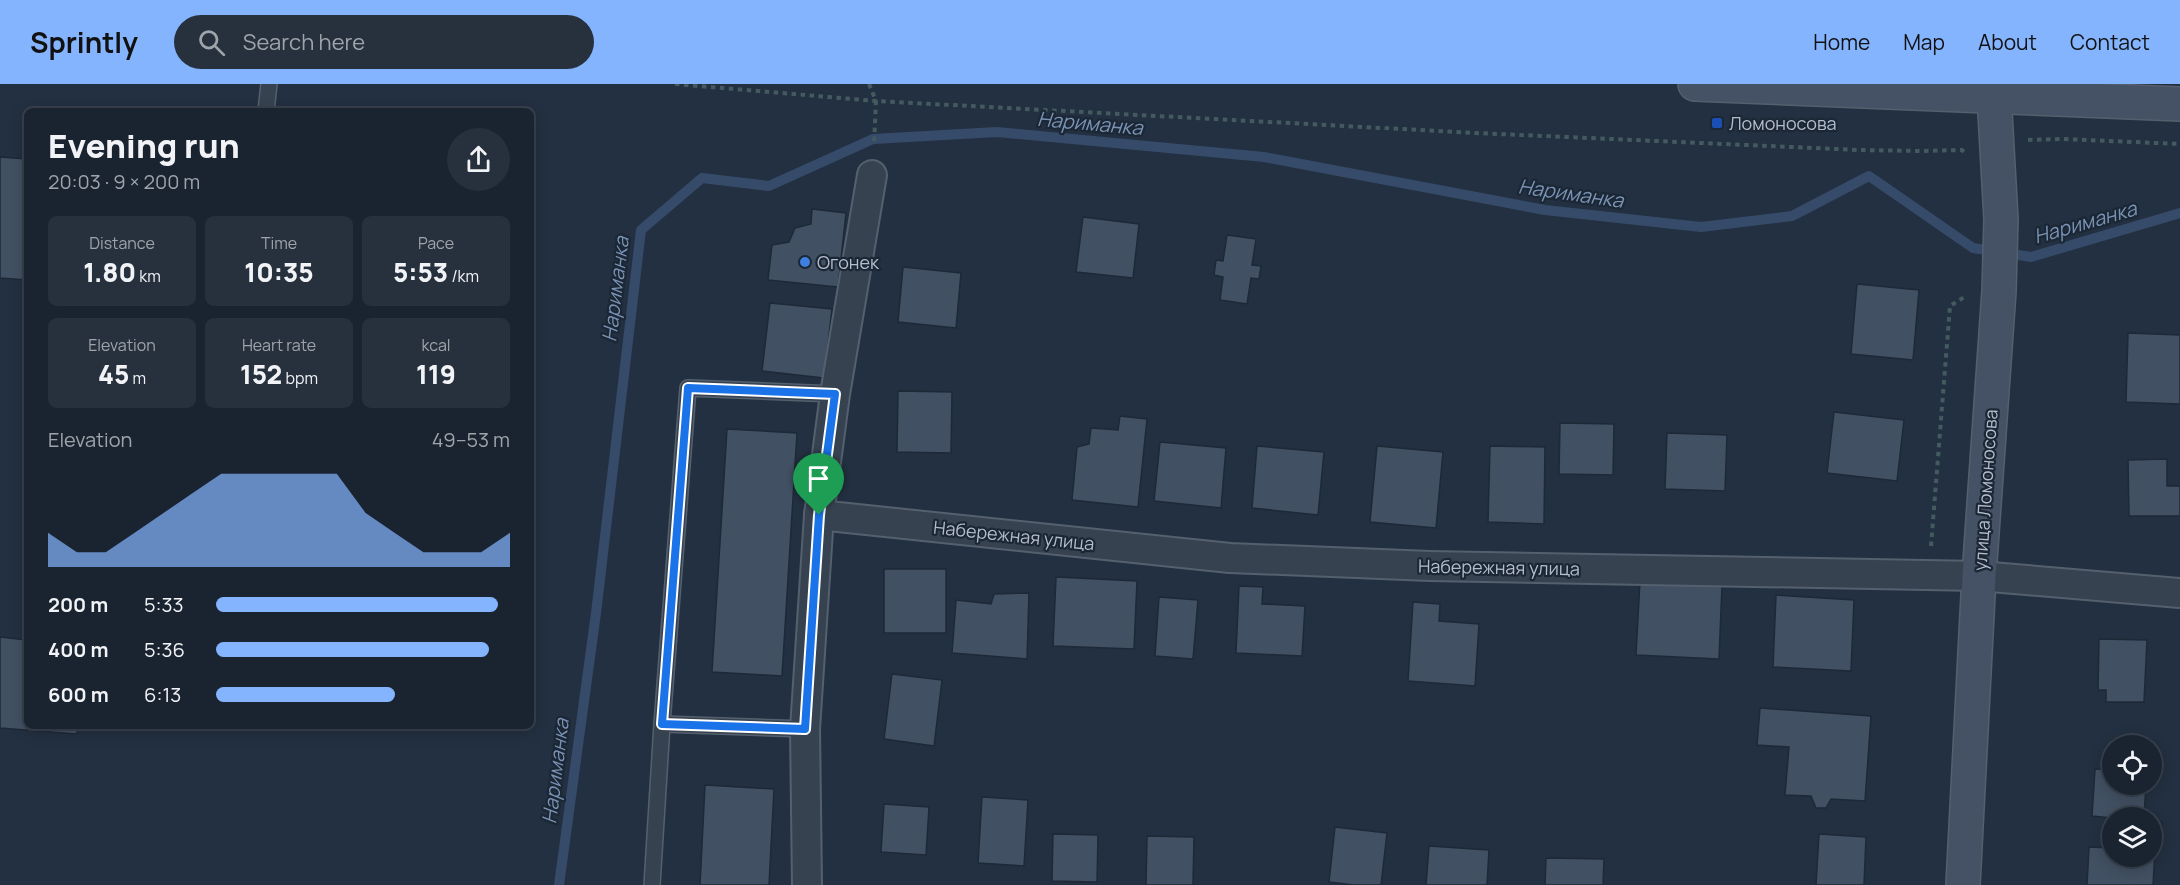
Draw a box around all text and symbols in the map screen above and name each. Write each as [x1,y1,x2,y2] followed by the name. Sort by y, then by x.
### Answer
[174,15,594,69] search box
[30,23,138,61] text: Sprintly
[195,26,228,59] icon: search
[243,27,365,57] text: Search here
[1813,28,1870,56] text: Home
[1903,28,1945,56] text: Map
[1978,28,2037,56] text: About
[2070,28,2150,56] text: Contact
[1036,105,1145,141] water label: Нариманка
[1729,111,1837,135] place label: Ломоносова
[1710,116,1724,130] marker: Ломоносова
[48,123,240,168] text: Evening run
[447,128,510,191] button: share
[48,168,200,195] text: 20:03 · 9 × 200 m
[1517,172,1626,214] water label: Нариманка
[2030,194,2140,250] water label: Нариманка
[89,232,155,254] text: Distance
[261,232,297,254] text: Time
[418,232,454,254] text: Pace
[595,234,635,343] water label: Нариманка
[817,250,880,274] place label: Огонек
[83,254,136,290] text: 1.80
[244,254,314,290] text: 10:35
[393,254,448,290] text: 5:53
[798,255,812,269] marker: Огонек
[136,265,161,287] text: km
[448,265,479,287] text: /km
[88,334,156,356] text: Elevation
[242,334,316,356] text: Heart rate
[421,334,451,356] text: kcal
[98,356,129,392] text: 45
[240,356,282,392] text: 152
[416,356,456,392] text: 119
[129,367,146,389] text: m
[282,367,318,389] text: bpm
[1967,408,2003,572] street label: улица Ломоносова
[48,426,132,453] text: Elevation
[432,426,510,453] text: 49–53 m
[793,453,844,515] pin
[802,462,835,495] icon: arrive
[932,515,1096,555] street label: Набережная улица
[1418,554,1580,580] street label: Набережная улица
[48,591,108,618] text: 200 m
[144,591,184,618] text: 5:33
[48,636,108,663] text: 400 m
[144,636,185,663] text: 5:36
[48,681,109,708] text: 600 m
[144,681,181,708] text: 6:13
[535,716,575,825] water label: Нариманка
[2102,735,2162,867] map controls
[2102,735,2162,795] button: locate
[2102,807,2162,867] button: layers

